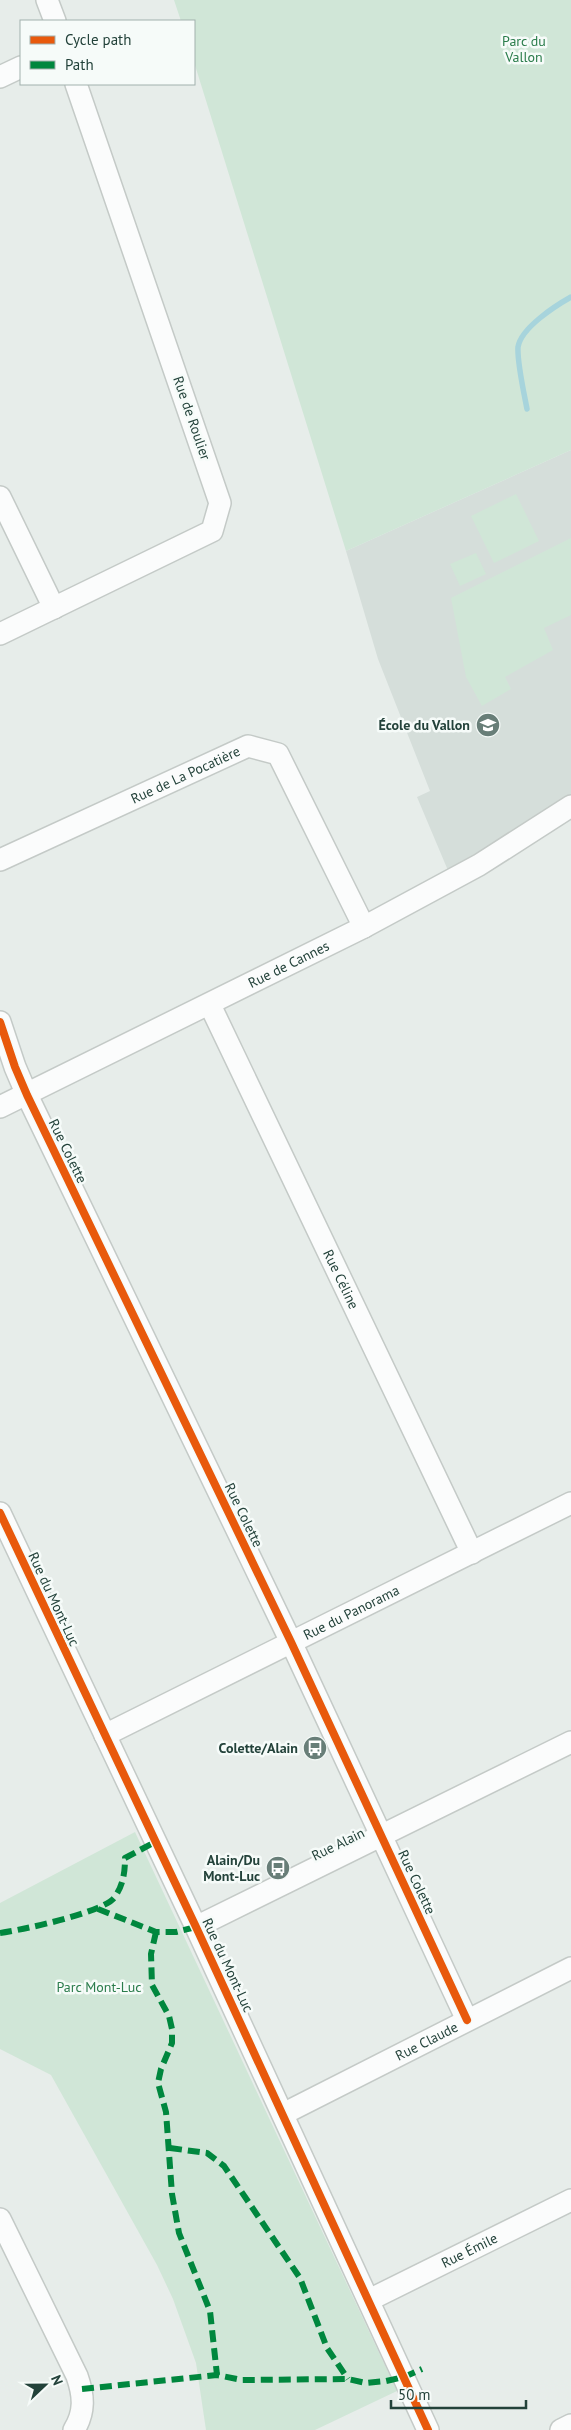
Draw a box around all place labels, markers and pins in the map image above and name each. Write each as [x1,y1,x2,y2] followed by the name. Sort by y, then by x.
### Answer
[475,712,501,738] school or university icon: École du Vallon
[378,716,470,734] place label: École du Vallon
[302,1735,328,1761] bus stop icon: Colette/Alain
[219,1739,298,1757] place label: Colette/Alain
[203,1851,260,1885] place label: Alain/Du Mont-Luc
[265,1855,291,1881] bus stop icon: Alain/Du Mont-Luc

